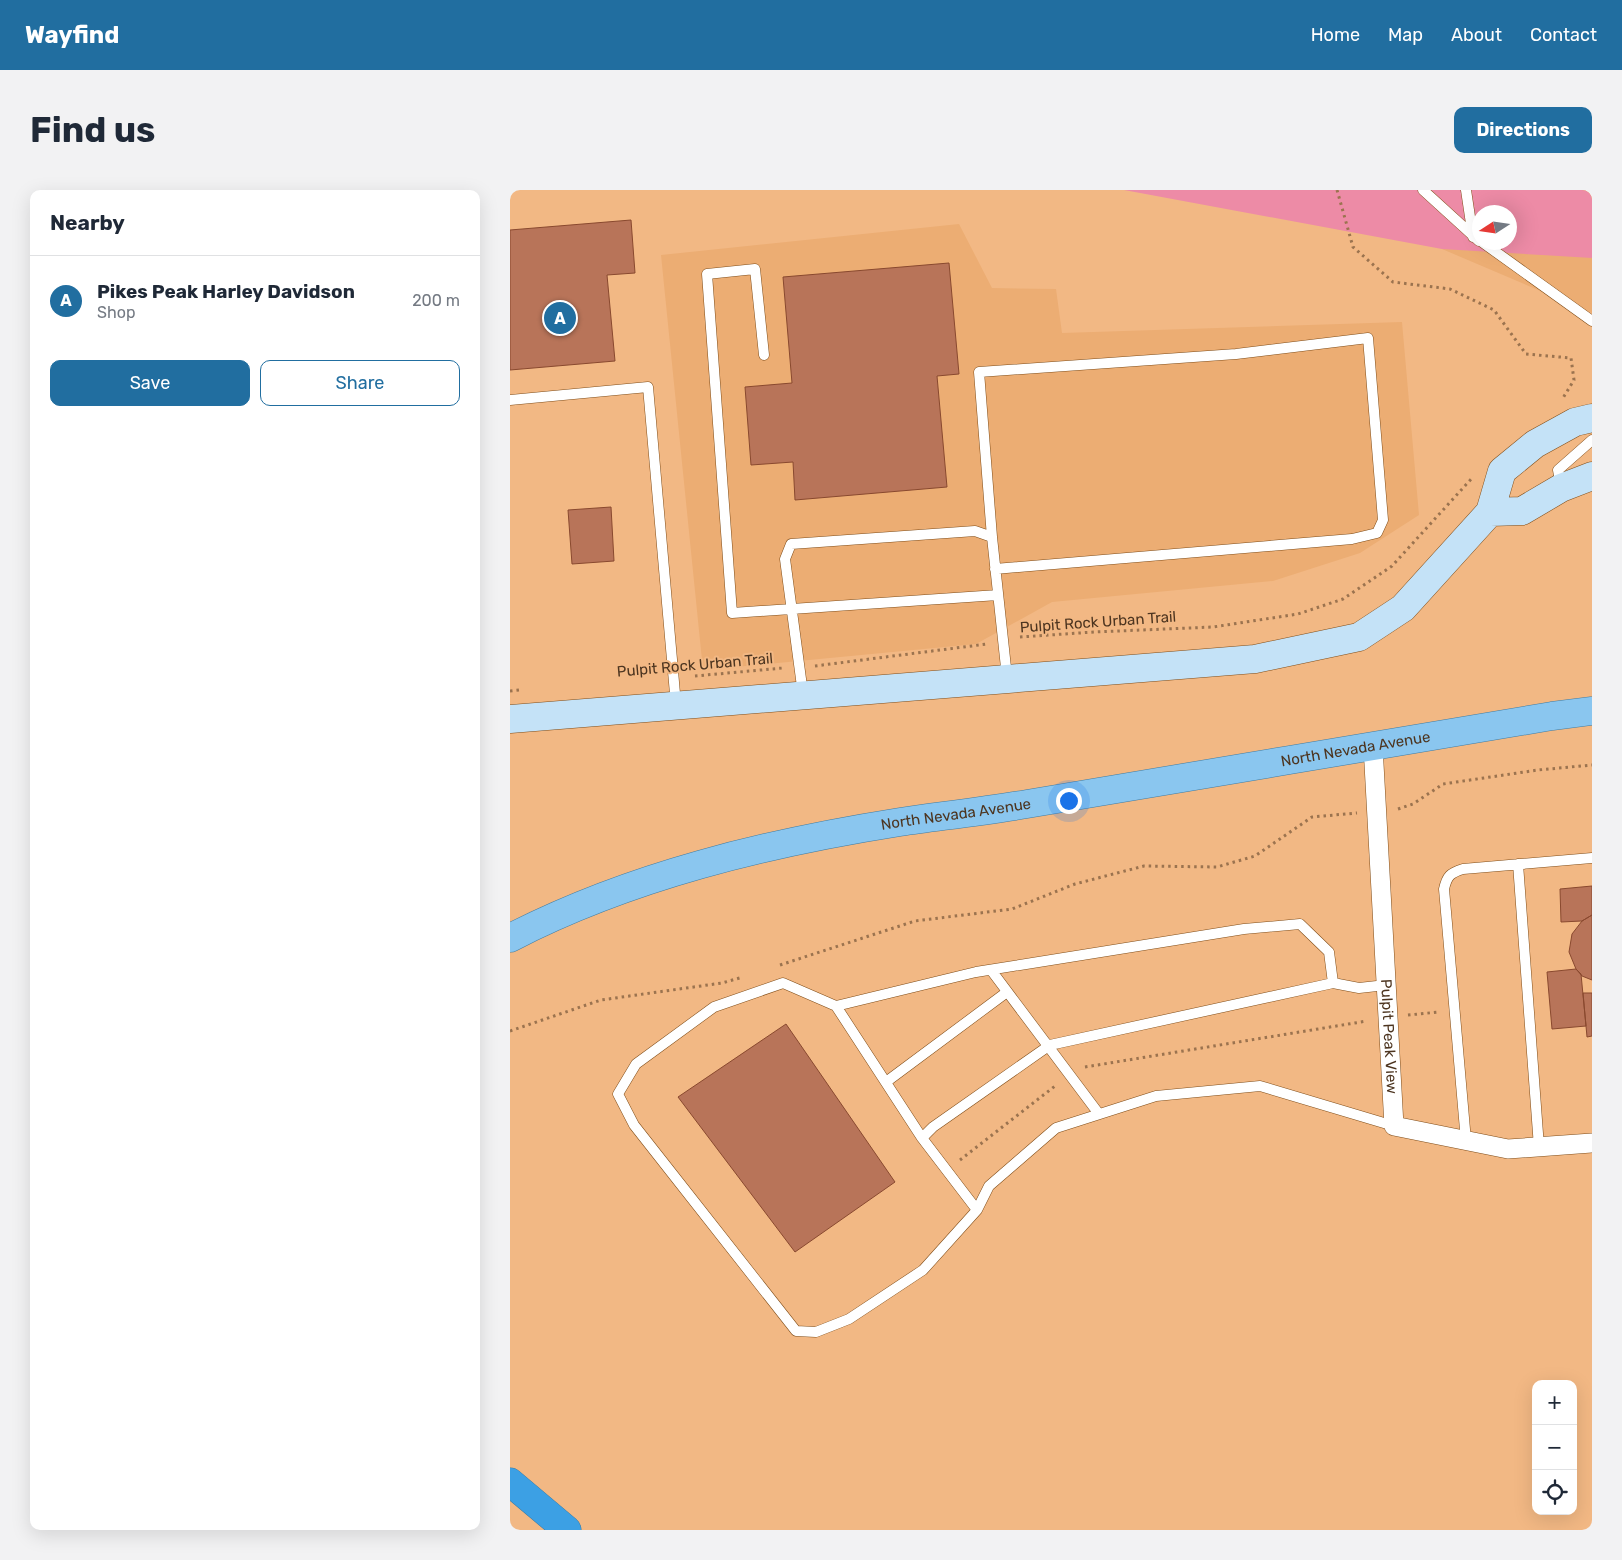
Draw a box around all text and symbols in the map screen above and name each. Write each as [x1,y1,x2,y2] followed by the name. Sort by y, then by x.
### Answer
[25,21,119,49] text: Wayfind
[1311,24,1360,46] text: Home
[1388,24,1423,46] text: Map
[1451,24,1502,46] text: About
[1530,24,1597,46] text: Contact
[1454,107,1592,153] button: Directions
[30,109,155,151] text: Find us
[1472,205,1517,250] north arrow
[50,210,125,235] text: Nearby
[97,280,355,303] text: Pikes Peak Harley Davidson
[60,291,72,310] text: A
[412,291,460,310] text: 200 m
[544,299,576,337] pin: A
[97,303,135,322] text: Shop
[50,360,250,406] button: Save
[260,360,460,406] button: Share
[1019,608,1177,636] street label: Pulpit Rock Urban Trail
[616,649,774,681] street label: Pulpit Rock Urban Trail
[1279,727,1432,770] street label: North Nevada Avenue
[1056,788,1082,814] your location
[880,794,1032,834] street label: North Nevada Avenue
[1377,979,1401,1095] street label: Pulpit Peak View
[1532,1380,1577,1515] map controls
[1532,1380,1577,1425] button: +
[1532,1425,1577,1470] button: −
[1532,1470,1577,1515] button: locate

